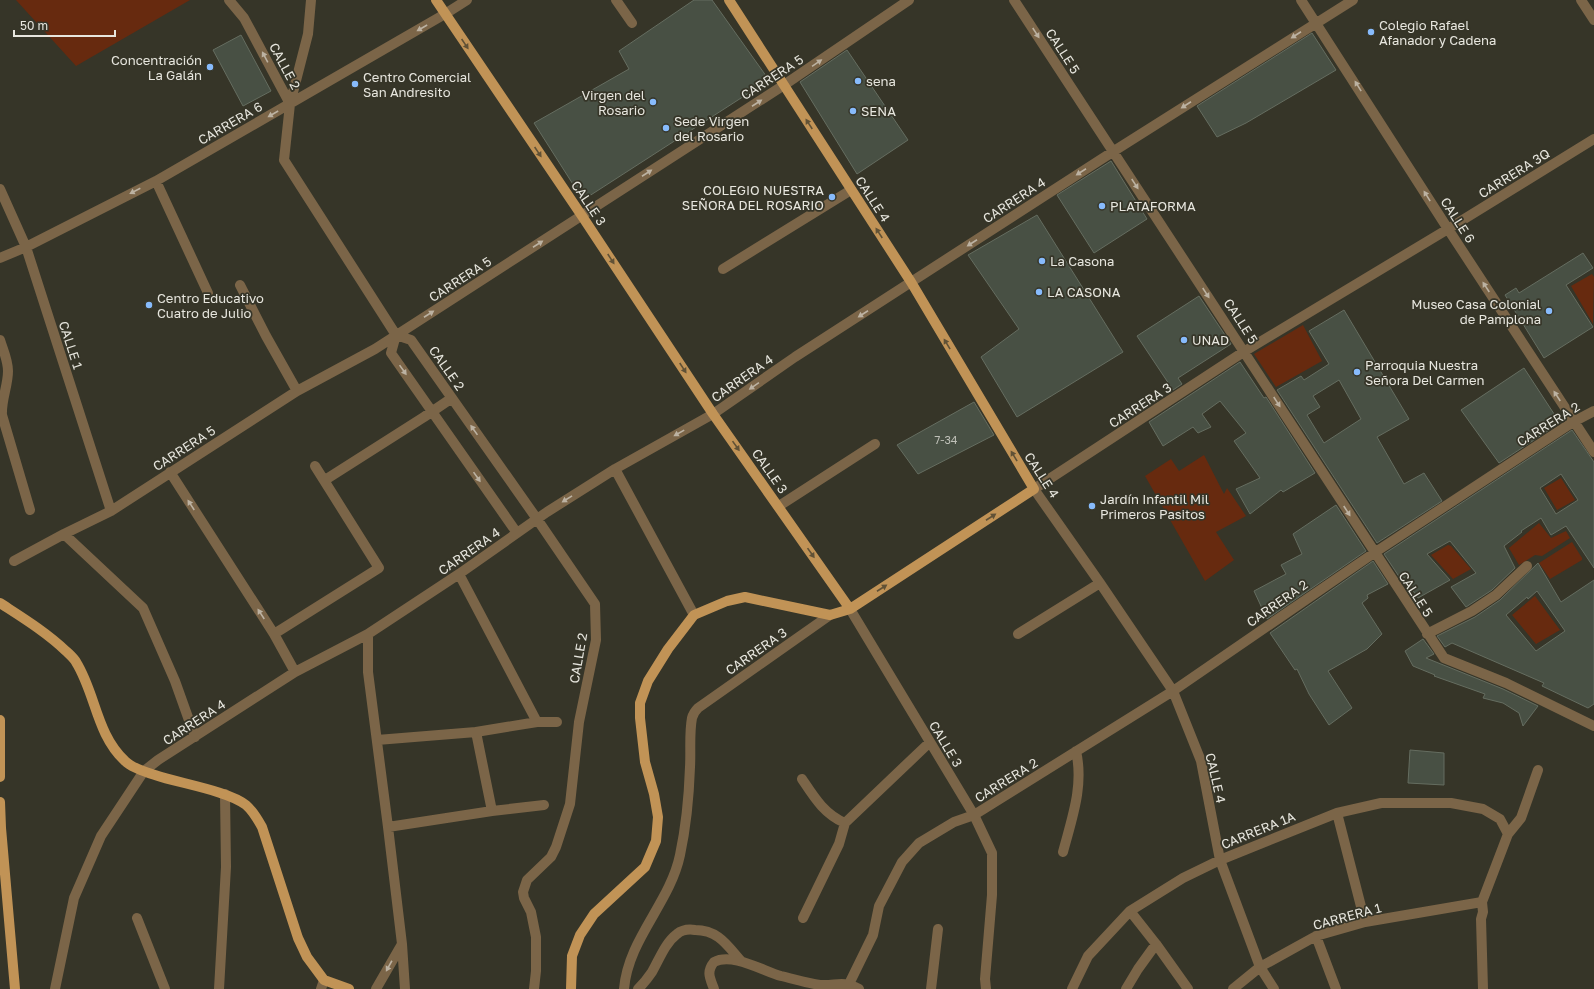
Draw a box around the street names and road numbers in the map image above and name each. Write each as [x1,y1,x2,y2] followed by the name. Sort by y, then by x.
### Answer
[1042,25,1084,77] street label: CALLE 5
[266,40,304,92] street label: CALLE 2
[738,51,806,103] street label: CARRERA 5
[195,98,265,148] street label: CARRERA 6
[1475,145,1553,201] street label: CARRERA 3Q
[852,173,894,225] street label: CALLE 4
[980,174,1048,226] street label: CARRERA 4
[568,177,610,229] street label: CALLE 3
[1437,194,1479,246] street label: CALLE 6
[426,253,494,305] street label: CARRERA 5
[1220,295,1262,347] street label: CALLE 5
[56,319,86,371] street label: CALLE 1
[426,343,468,393] street label: CALLE 2
[708,351,776,405] street label: CARRERA 4
[1106,379,1174,431] street label: CARRERA 3
[1514,398,1582,450] street label: CARRERA 2
[150,422,218,474] street label: CARRERA 5
[749,446,791,496] street label: CALLE 3
[1021,449,1063,501] street label: CALLE 4
[435,524,503,578] street label: CARRERA 4
[1395,568,1437,620] street label: CALLE 5
[1243,576,1311,630] street label: CARRERA 2
[722,624,790,678] street label: CARRERA 3
[566,632,590,684] street label: CALLE 2
[160,696,228,748] street label: CARRERA 4
[926,718,966,770] street label: CALLE 3
[1202,751,1230,805] street label: CALLE 4
[972,754,1040,806] street label: CARRERA 2
[1219,808,1298,852] street label: CARRERA 1A
[1311,899,1383,933] street label: CARRERA 1

